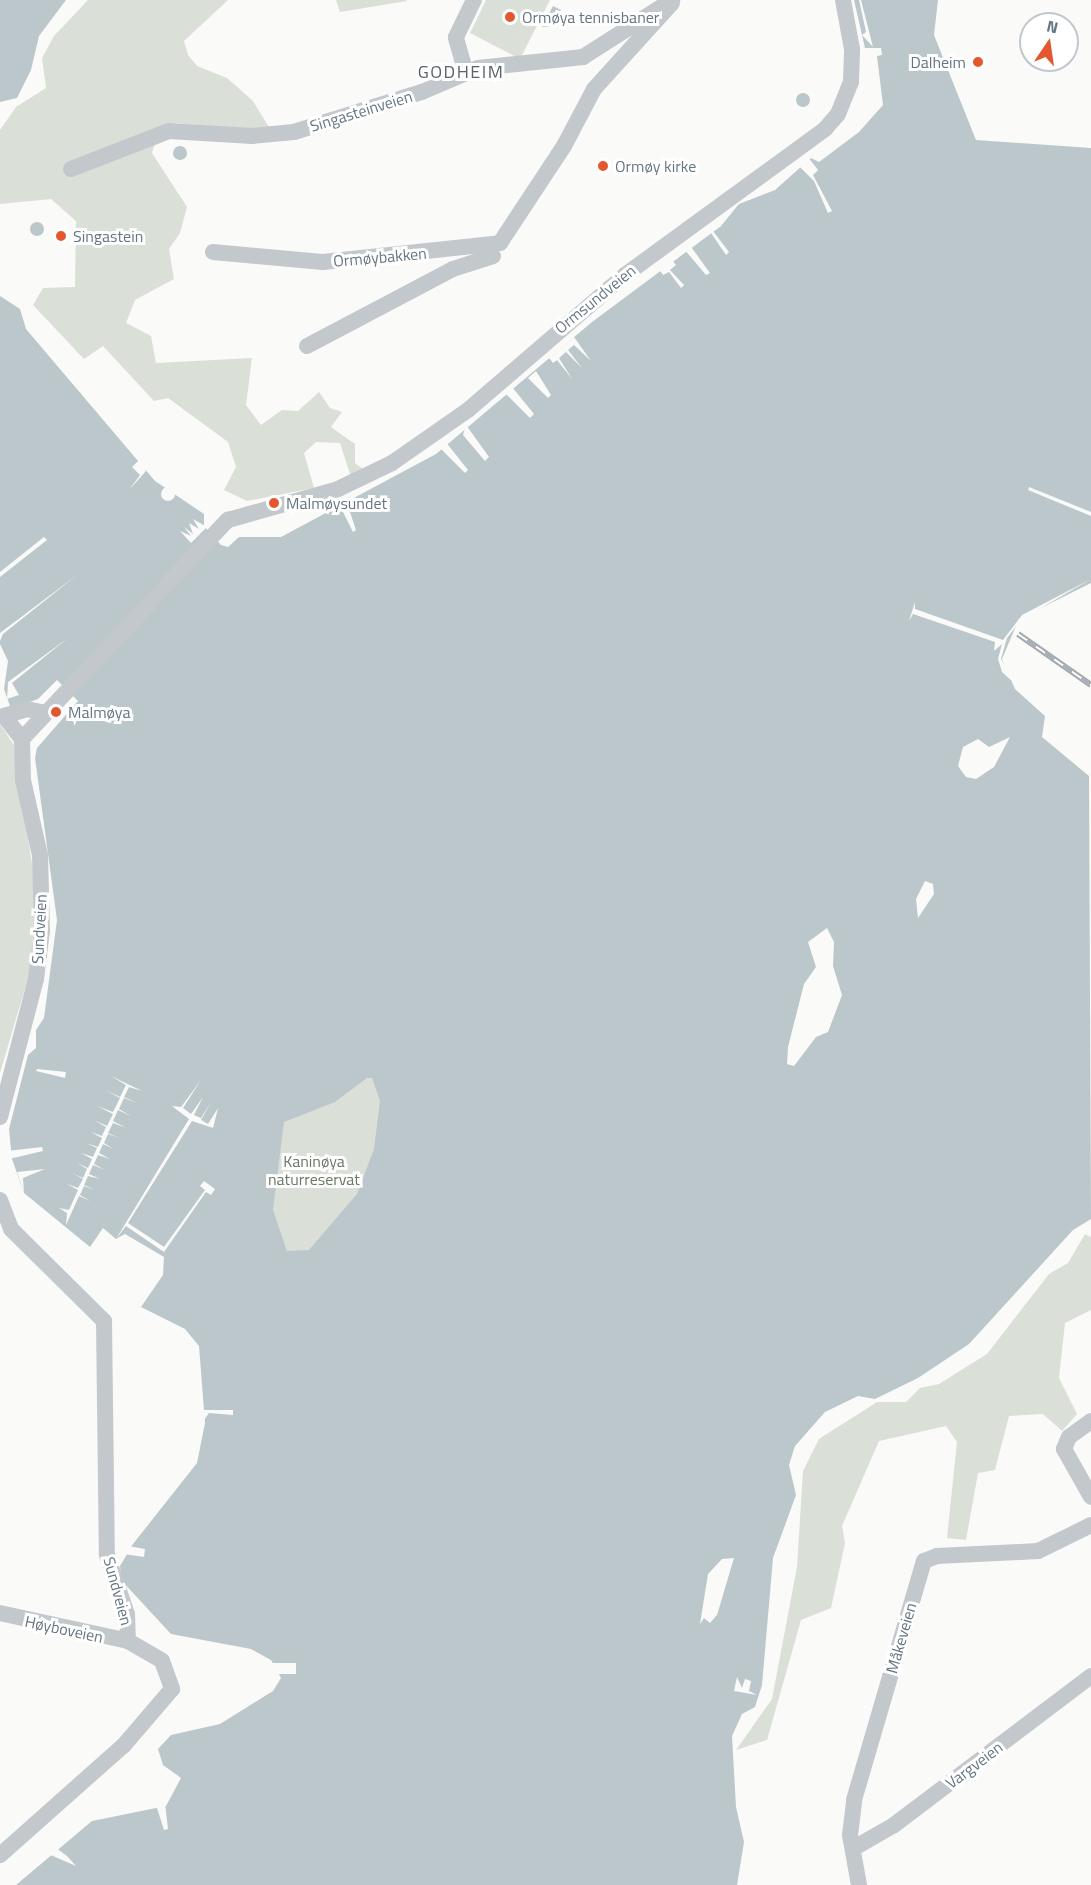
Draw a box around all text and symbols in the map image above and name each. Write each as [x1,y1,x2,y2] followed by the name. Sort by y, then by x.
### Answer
[522,7,659,27] place label: Ormøya tennisbaner
[503,10,517,24] marker: Ormøya tennisbaner
[1019,12,1079,72] north arrow
[1044,13,1061,39] text: N
[910,52,966,72] place label: Dalheim
[971,55,985,69] marker: Dalheim
[418,61,504,83] district label: GODHEIM
[308,86,414,136] street label: Singasteinveien
[615,156,696,176] place label: Ormøy kirke
[596,159,610,173] marker: Ormøy kirke
[73,226,143,246] place label: Singastein
[54,229,68,243] marker: Singastein
[332,243,428,271] street label: Ormøybakken
[551,261,639,337] street label: Ormsundveien
[286,493,387,513] place label: Malmøysundet
[267,496,281,510] marker: Malmøysundet
[68,702,130,722] place label: Malmøya
[49,705,63,719] marker: Malmøya
[28,894,50,964] street label: Sundveien
[268,1151,360,1189] park label: Kaninøya naturreservat
[100,1555,136,1627] street label: Sundveien
[882,1600,920,1676] street label: Måkeveien
[23,1611,105,1647] street label: Høyboveien
[942,1737,1006,1793] street label: Vargveien

